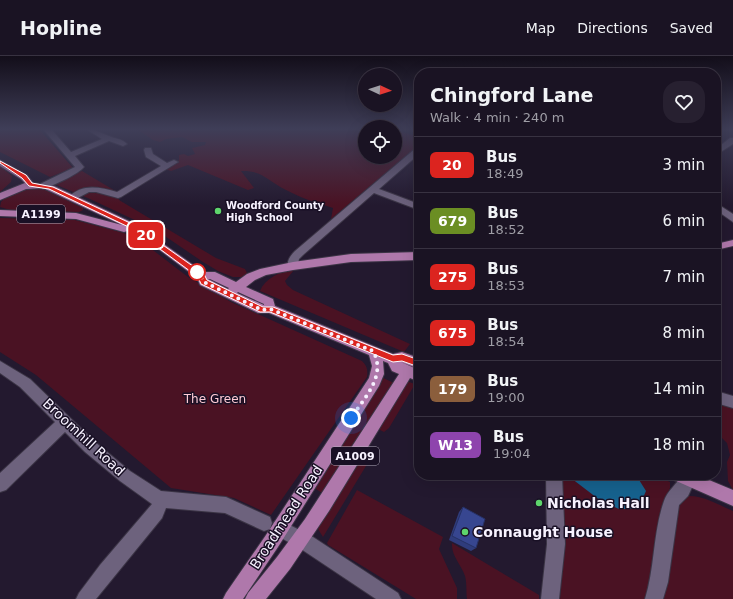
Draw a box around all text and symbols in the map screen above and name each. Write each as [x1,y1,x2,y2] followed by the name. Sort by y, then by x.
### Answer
[20,17,102,39] text: Hopline
[526,20,555,36] text: Map
[577,20,648,36] text: Directions
[670,20,713,36] text: Saved
[358,68,402,112] north arrow
[358,68,402,164] map controls
[663,81,705,123] button: heart
[430,84,593,106] text: Chingford Lane
[430,110,564,125] text: Walk · 4 min · 240 m
[358,120,402,164] button: locate
[486,148,517,166] text: Bus
[662,156,705,174] text: 3 min
[442,157,462,173] text: 20
[486,166,523,181] text: 18:49
[226,200,325,223] place label: Woodford County High School
[487,204,518,222] text: Bus
[17,205,65,223] road number: A1199
[213,206,223,216] marker: Woodford County High School
[662,212,705,230] text: 6 min
[438,213,467,229] text: 679
[128,222,164,248] line badge: 20
[487,222,525,237] text: 18:52
[136,227,156,243] text: 20
[487,260,518,278] text: Bus
[188,263,206,281] unlabelled marker
[662,268,705,286] text: 7 min
[438,269,467,285] text: 275
[487,278,525,293] text: 18:53
[487,316,518,334] text: Bus
[662,324,705,342] text: 8 min
[438,325,467,341] text: 675
[487,334,525,349] text: 18:54
[487,372,518,390] text: Bus
[653,380,705,398] text: 14 min
[438,381,467,397] text: 179
[487,390,525,405] text: 19:00
[183,392,246,406] park label: The Green
[40,395,128,479] street label: Broomhill Road
[341,408,361,428] your location
[493,428,524,446] text: Bus
[653,436,705,454] text: 18 min
[438,437,473,453] text: W13
[493,446,530,461] text: 19:04
[331,447,379,465] road number: A1009
[247,462,325,572] street label: Broadmead Road
[547,495,650,511] place label: Nicholas Hall
[534,498,544,508] marker: Nicholas Hall
[473,524,613,540] place label: Connaught House
[460,527,470,537] marker: Connaught House

